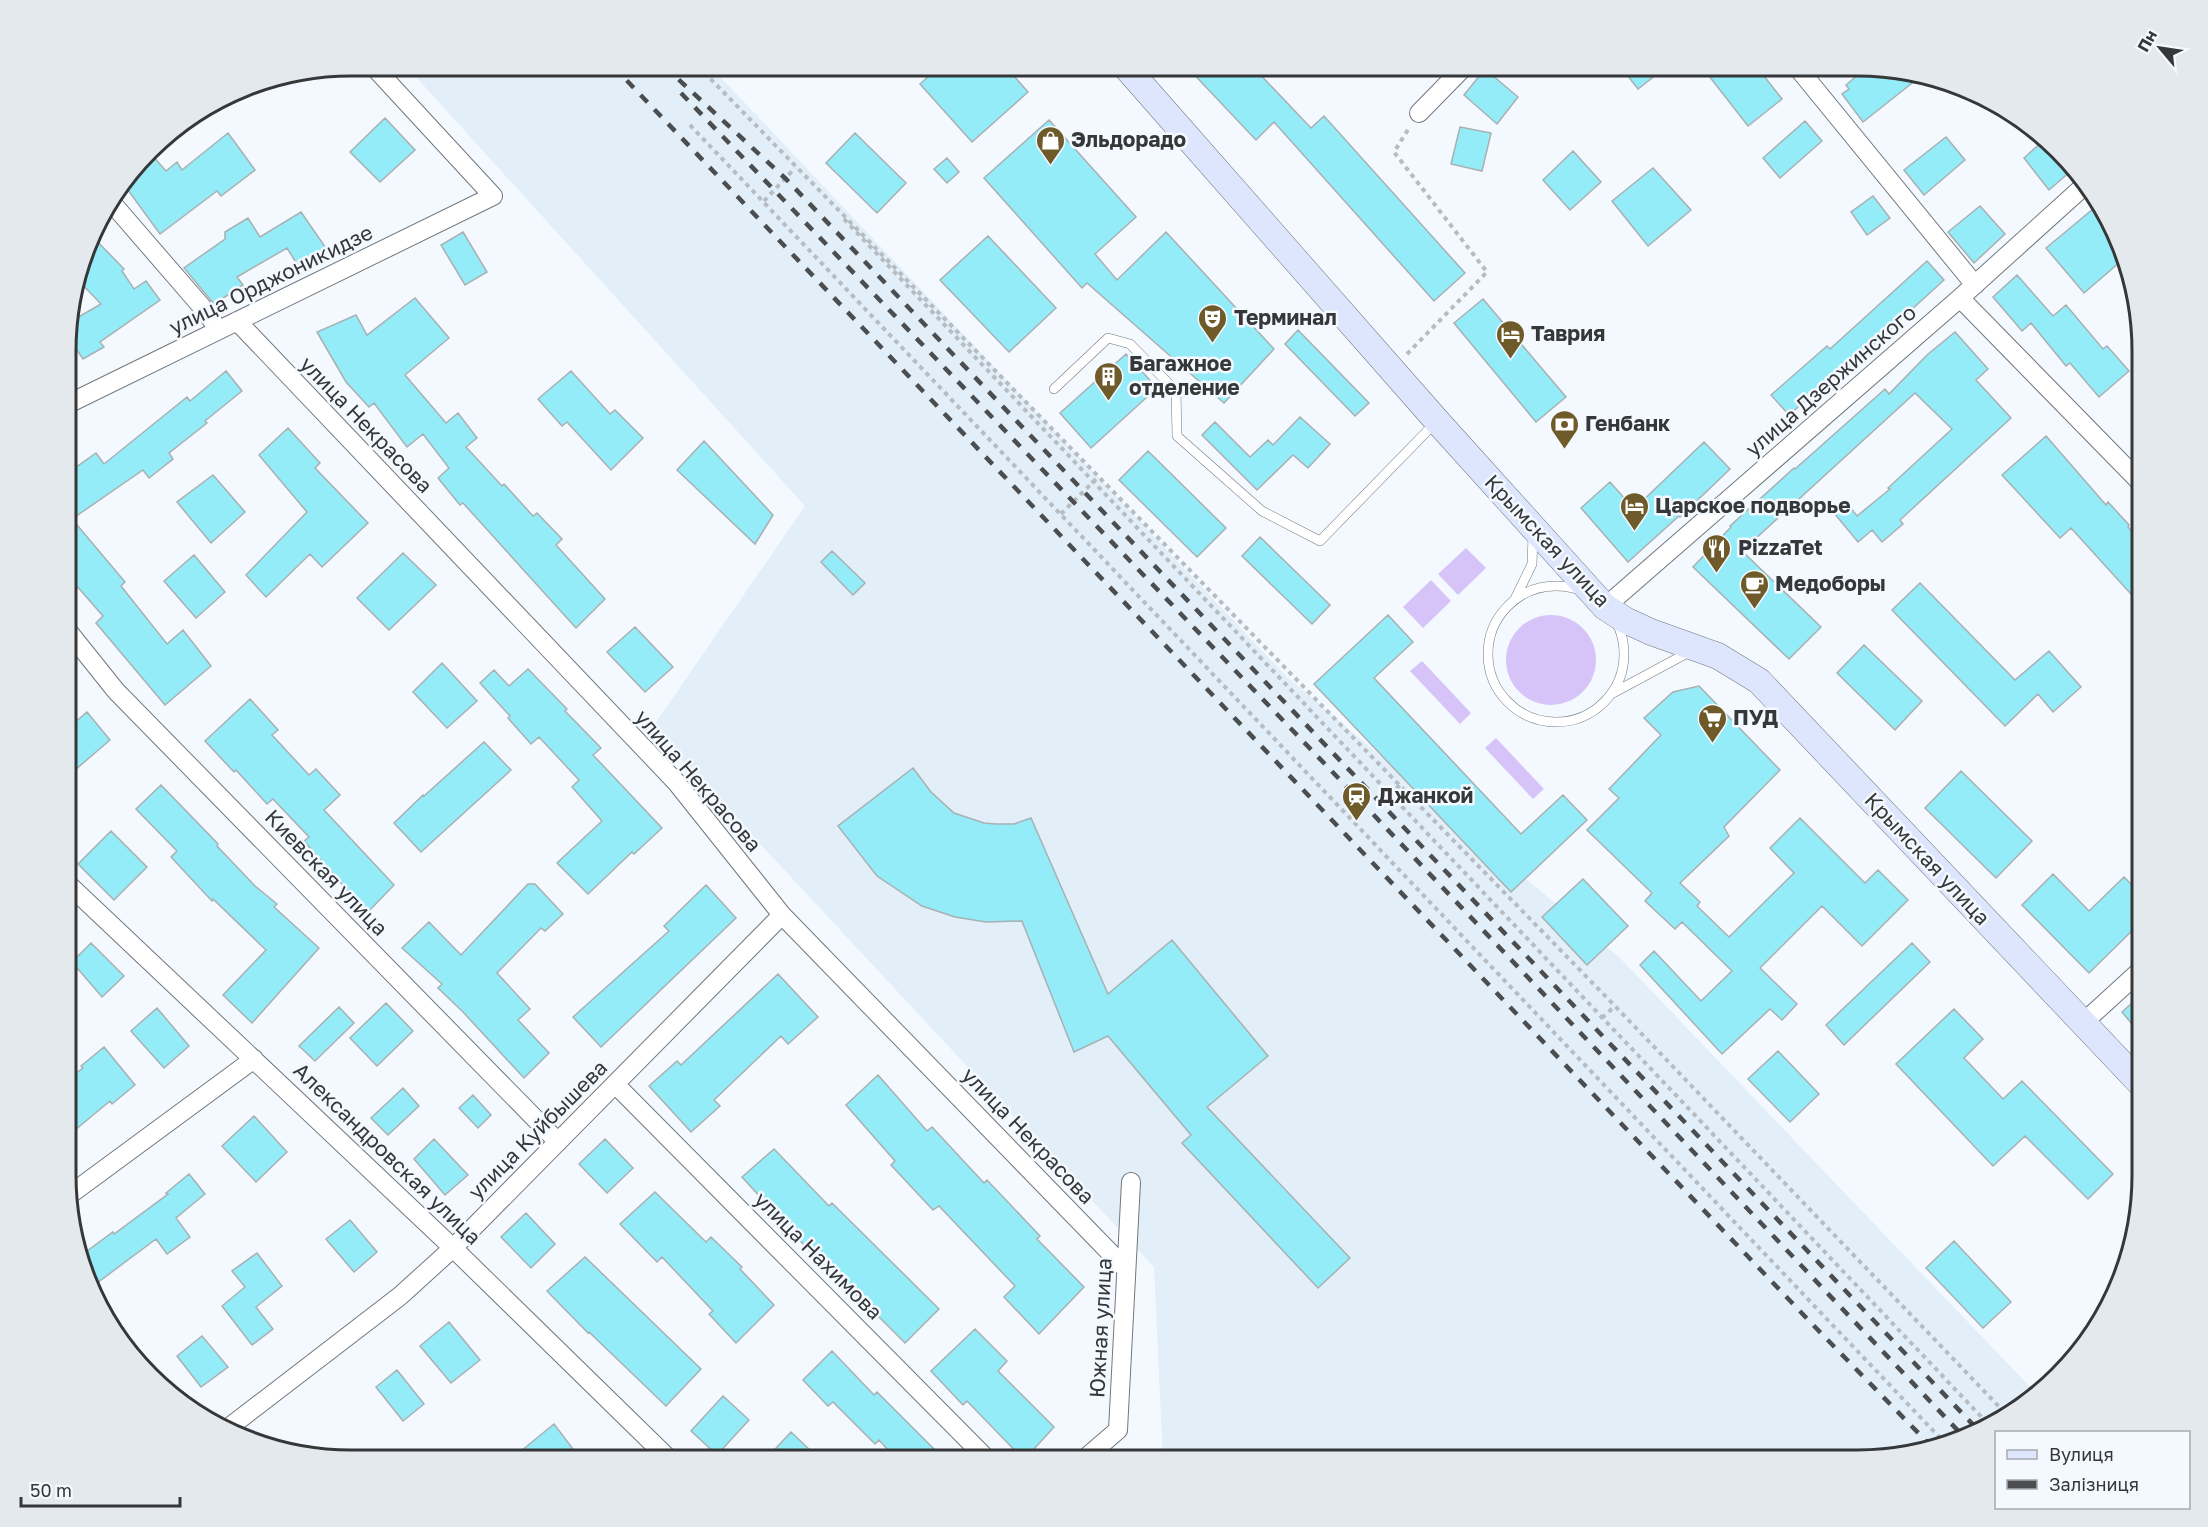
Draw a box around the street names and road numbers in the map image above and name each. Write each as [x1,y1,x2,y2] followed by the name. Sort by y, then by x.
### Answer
[164,218,377,340] street label: улица Орджоникидзе
[1740,299,1921,461] street label: улица Дзержинского
[295,351,438,498] street label: улица Некрасова
[1480,469,1616,612] street label: Крымская улица
[630,704,767,857] street label: улица Некрасова
[1860,787,1996,930] street label: Крымская улица
[260,804,394,941] street label: Киевская улица
[462,1054,612,1204] street label: улица Куйбышева
[288,1057,487,1250] street label: Александровская улица
[957,1062,1100,1209] street label: улица Некрасова
[749,1186,888,1325] street label: улица Нахимова
[1083,1257,1117,1399] street label: Южная улица

